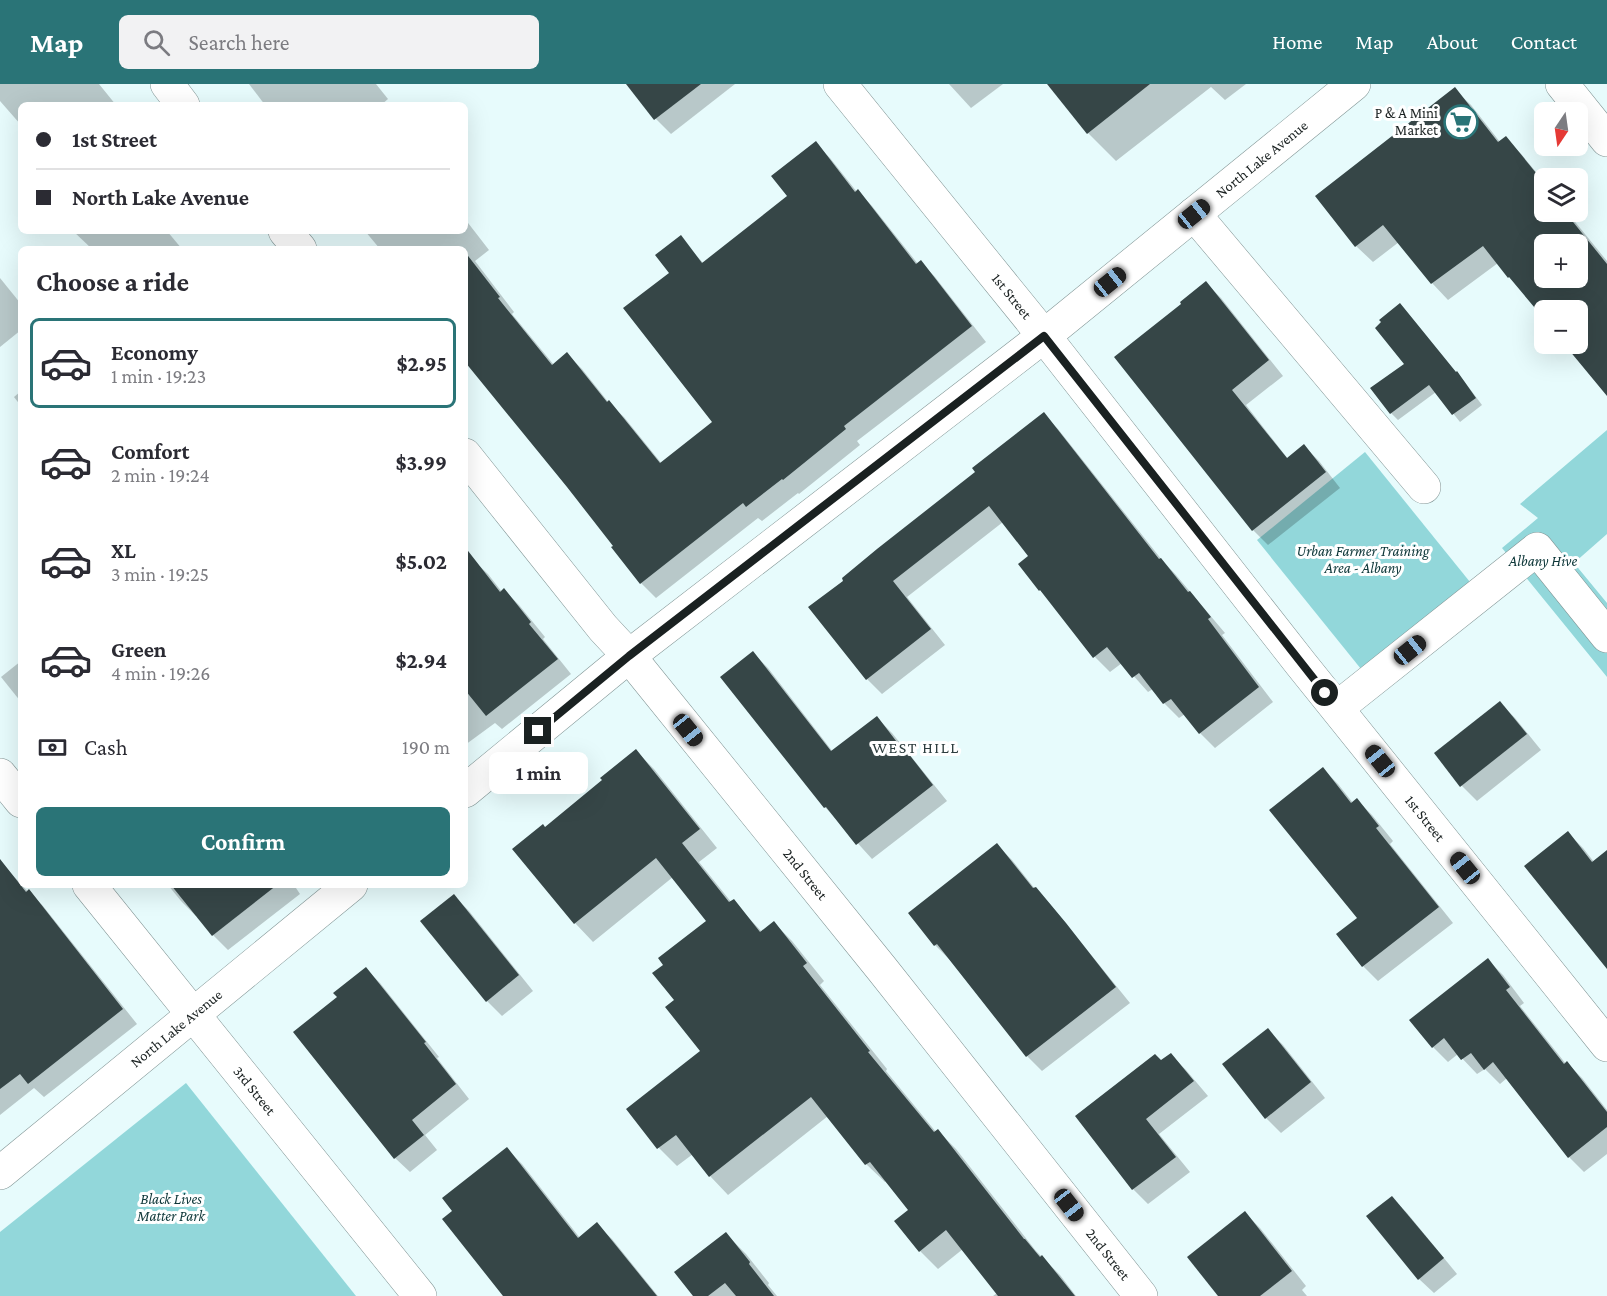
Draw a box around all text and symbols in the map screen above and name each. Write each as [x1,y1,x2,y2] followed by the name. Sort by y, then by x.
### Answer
[119,15,539,69] search box
[140,26,173,59] icon: search
[30,27,83,58] text: Map
[188,30,289,55] text: Search here
[1272,30,1322,54] text: Home
[1355,30,1394,54] text: Map
[1427,30,1478,54] text: About
[1511,30,1577,54] text: Contact
[1534,102,1588,156] north arrow
[1534,102,1588,354] map controls
[1443,104,1479,140] supermarket icon: P & A Mini Market
[1375,105,1439,138] place label: P & A Mini Market
[1213,117,1311,201] street label: North Lake Avenue
[72,127,157,152] text: 1st Street
[1534,168,1588,222] button: layers
[72,185,249,210] text: North Lake Avenue
[1174,196,1214,232] car
[1534,234,1588,288] button: +
[1090,264,1130,300] car
[36,267,189,297] text: Choose a ride
[989,270,1036,323] street label: 1st Street
[1534,300,1588,354] button: −
[39,336,93,390] icon: car
[111,340,198,365] text: Economy
[396,351,447,376] text: $2.95
[111,365,206,387] text: 1 min · 19:23
[39,435,93,489] icon: car
[111,439,189,464] text: Comfort
[395,450,447,475] text: $3.99
[111,464,210,486] text: 2 min · 19:24
[39,534,93,588] icon: car
[111,538,136,563] text: XL
[1296,543,1430,577] park label: Urban Farmer Training Area - Albany
[395,549,447,574] text: $5.02
[1508,553,1577,570] park label: Albany Hive
[111,563,209,585] text: 3 min · 19:25
[1390,632,1430,668] car
[39,633,93,687] icon: car
[111,637,167,662] text: Green
[395,648,447,673] text: $2.94
[111,662,210,684] text: 4 min · 19:26
[1311,679,1338,706] route start
[670,710,706,750] car
[524,717,551,744] route end
[36,731,69,764] icon: cash
[84,735,128,760] text: Cash
[402,736,450,758] text: 190 m
[872,739,960,756] district label: WEST HILL
[1362,741,1398,781] car
[488,752,588,794] callout: 1 min
[516,762,561,784] text: 1 min
[1402,792,1449,845] street label: 1st Street
[36,807,450,876] button: Confirm
[780,845,831,904] street label: 2nd Street
[1447,848,1483,888] car
[127,986,226,1071] street label: North Lake Avenue
[230,1063,280,1119] street label: 3rd Street
[1051,1185,1087,1225] car
[136,1191,206,1224] park label: Black Lives Matter Park
[1083,1225,1134,1284] street label: 2nd Street

